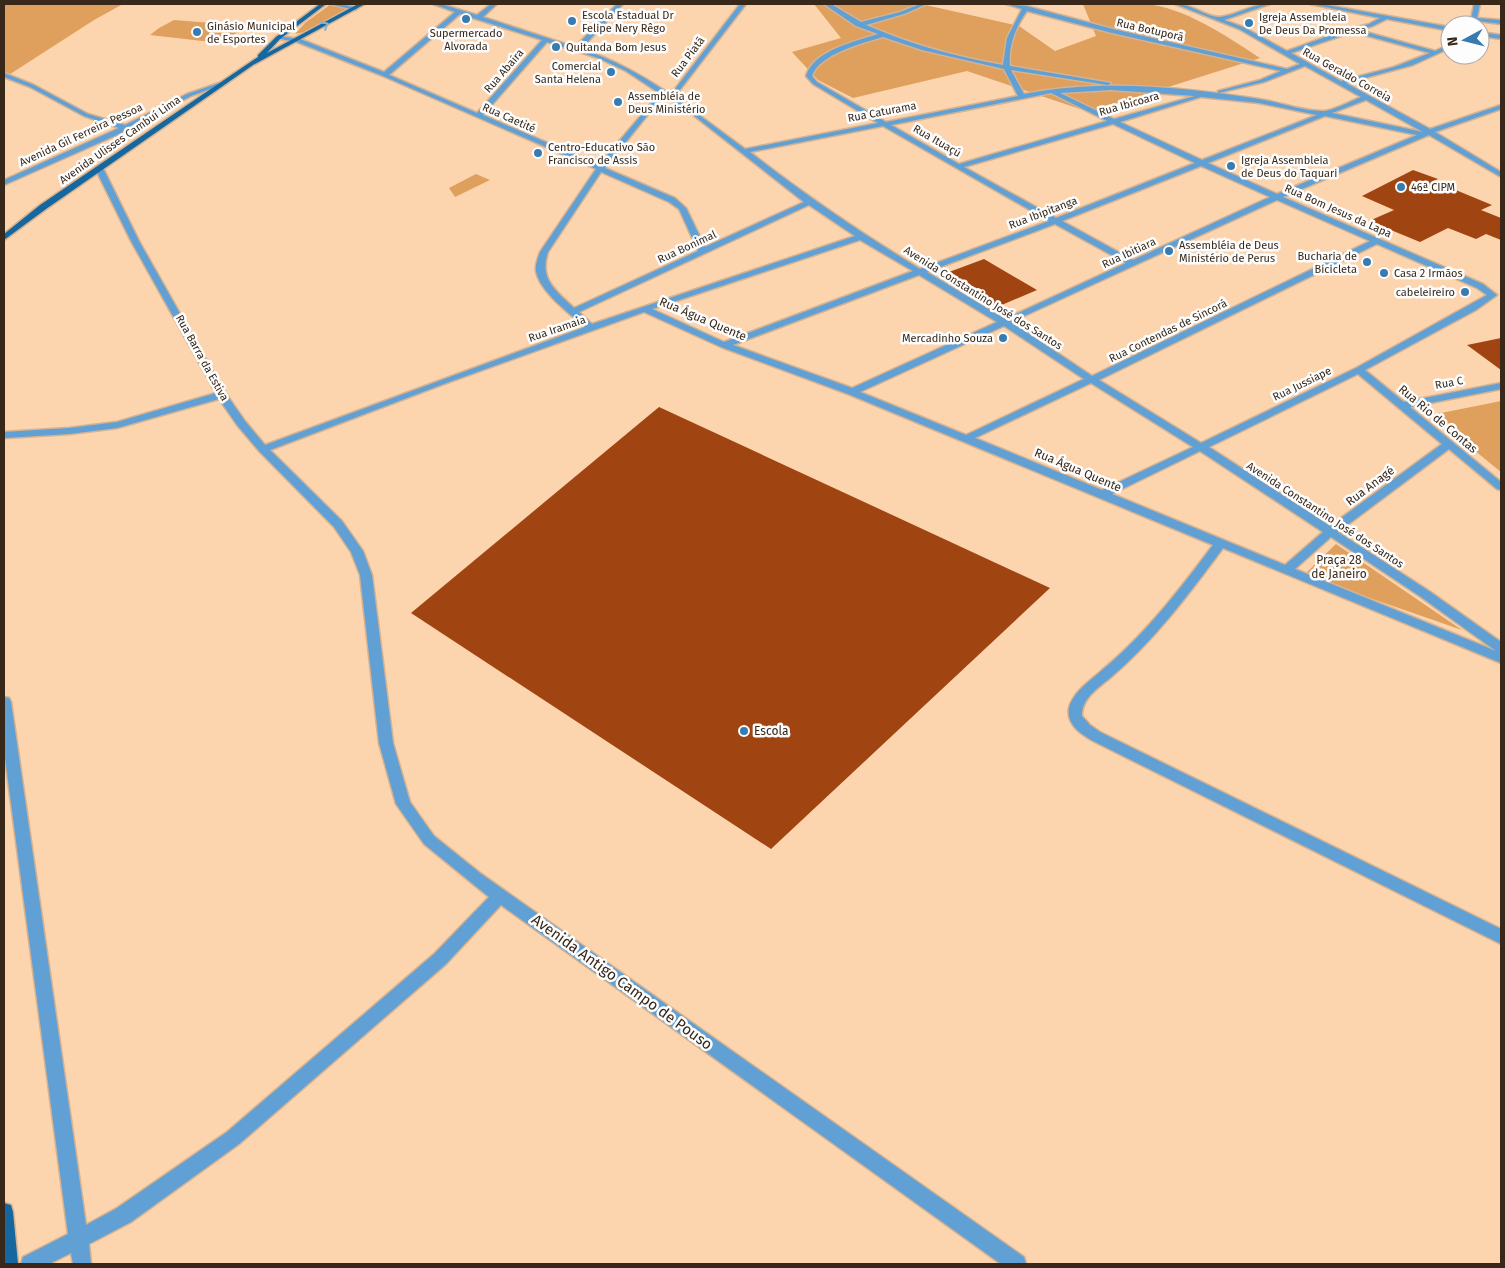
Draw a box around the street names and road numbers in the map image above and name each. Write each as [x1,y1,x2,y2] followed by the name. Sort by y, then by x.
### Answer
[1115,16,1185,44] street label: Rua Botuporã
[669,34,707,80] street label: Rua Piatã
[1300,45,1394,105] street label: Rua Geraldo Correia
[482,46,526,96] street label: Rua Abaíra
[1097,89,1161,119] street label: Rua Ibicoara
[57,93,183,187] street label: Avenida Ulisses Cambuí Lima
[847,99,917,125] street label: Rua Caturama
[480,100,538,136] street label: Rua Caetité
[17,101,145,169] street label: Avenida Gil Ferreira Pessoa
[911,122,963,160] street label: Rua Ituaçú
[1283,182,1393,240] street label: Rua Bom Jesus da Lapa
[1007,194,1079,232] street label: Rua Ibipitanga
[656,228,718,266] street label: Rua Bonimal
[1100,235,1158,271] street label: Rua Ibitiara
[901,244,1065,352] street label: Avenida Constantino José dos Santos
[657,293,749,344] street label: Rua Água Quente
[1107,297,1229,365] street label: Rua Contendas de Sincorá
[173,313,231,403] street label: Rua Barra da Estiva
[527,313,587,345] street label: Rua Iramaia
[1271,364,1333,404] street label: Rua Jussiape
[1434,374,1464,392] street label: Rua C
[1396,382,1481,456] street label: Rua Rio de Contas
[1032,444,1124,495] street label: Rua Água Quente
[1244,459,1406,571] street label: Avenida Constantino José dos Santos
[1343,463,1397,509] street label: Rua Anagé
[528,910,716,1054] street label: Avenida Antigo Campo de Pouso

